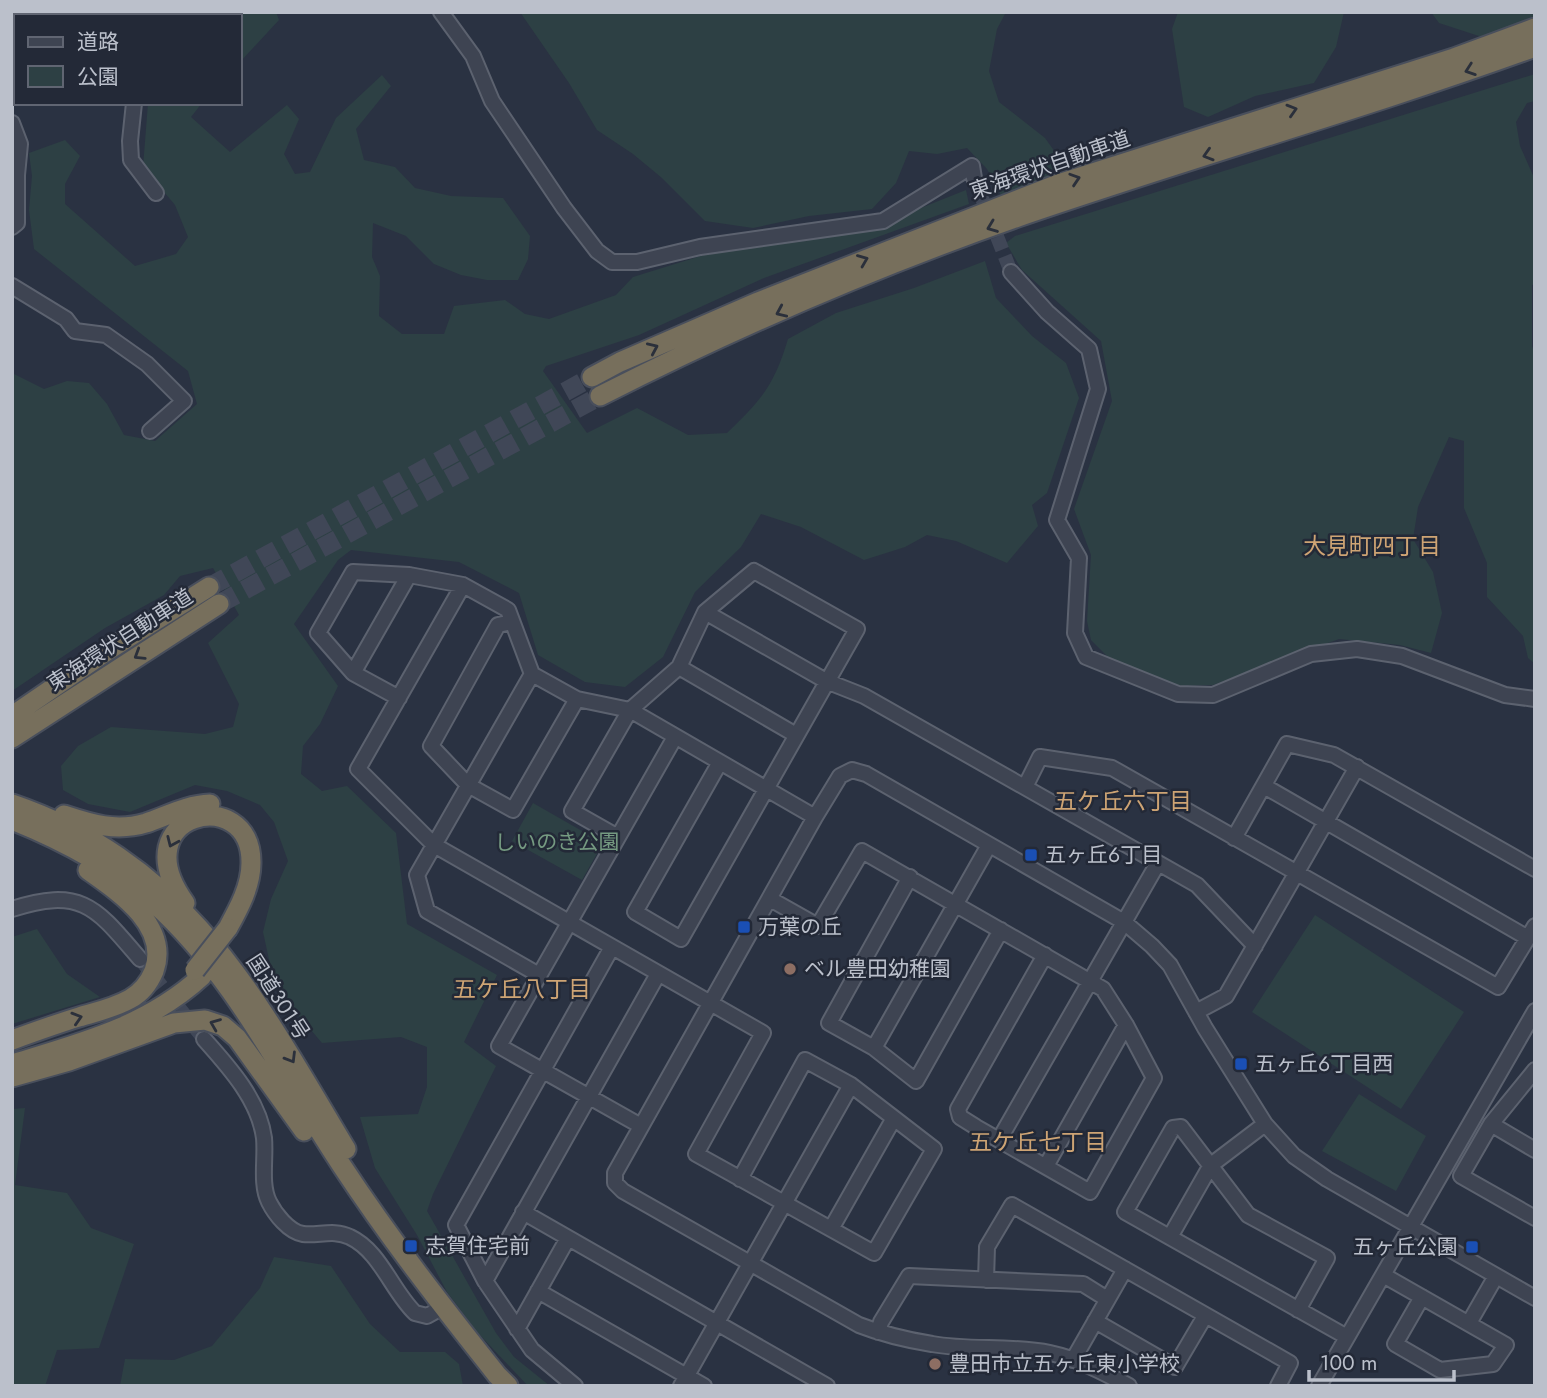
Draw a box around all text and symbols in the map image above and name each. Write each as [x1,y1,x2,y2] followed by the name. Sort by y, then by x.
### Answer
[14,14,242,105] legend
[77,27,119,57] text: 道路
[77,62,119,92] text: 公園
[1465,62,1477,76] one-way arrow
[1286,104,1298,118] one-way arrow
[966,123,1134,207] street label: 東海環状自動車道
[1202,147,1214,161] one-way arrow
[1069,173,1081,187] one-way arrow
[986,219,998,233] one-way arrow
[856,254,868,268] one-way arrow
[776,304,788,318] one-way arrow
[646,342,658,356] one-way arrow
[1303,529,1441,563] district label: 大見町四丁目
[41,582,199,698] street label: 東海環状自動車道
[133,646,146,659] one-way arrow
[1054,784,1192,818] district label: 五ケ丘六丁目
[494,827,620,857] park label: しいのき公園
[166,835,180,847] one-way arrow
[1045,840,1162,870] place label: 五ヶ丘６丁目
[1023,847,1039,863] marker: 五ヶ丘６丁目
[758,912,842,942] place label: 万葉の丘
[736,919,752,935] marker: 万葉の丘
[239,948,317,1046] street label: 国道301号
[804,954,951,984] place label: ベル豊田幼稚園
[782,961,798,977] marker: ベル豊田幼稚園
[453,972,591,1006] district label: 五ケ丘八丁目
[70,1011,82,1026] one-way arrow
[210,1019,222,1033] one-way arrow
[1255,1049,1393,1079] place label: 五ヶ丘６丁目西
[283,1051,296,1064] one-way arrow
[1233,1056,1249,1072] marker: 五ヶ丘６丁目西
[969,1125,1107,1159] district label: 五ケ丘七丁目
[425,1231,530,1261] place label: 志賀住宅前
[1353,1232,1458,1262] place label: 五ヶ丘公園
[403,1238,419,1254] marker: 志賀住宅前
[1464,1239,1480,1255] marker: 五ヶ丘公園
[1309,1338,1454,1382] scale bar
[1320,1348,1377,1378] text: 100 m
[949,1349,1180,1379] place label: 豊田市立五ヶ丘東小学校
[927,1356,943,1372] marker: 豊田市立五ヶ丘東小学校

